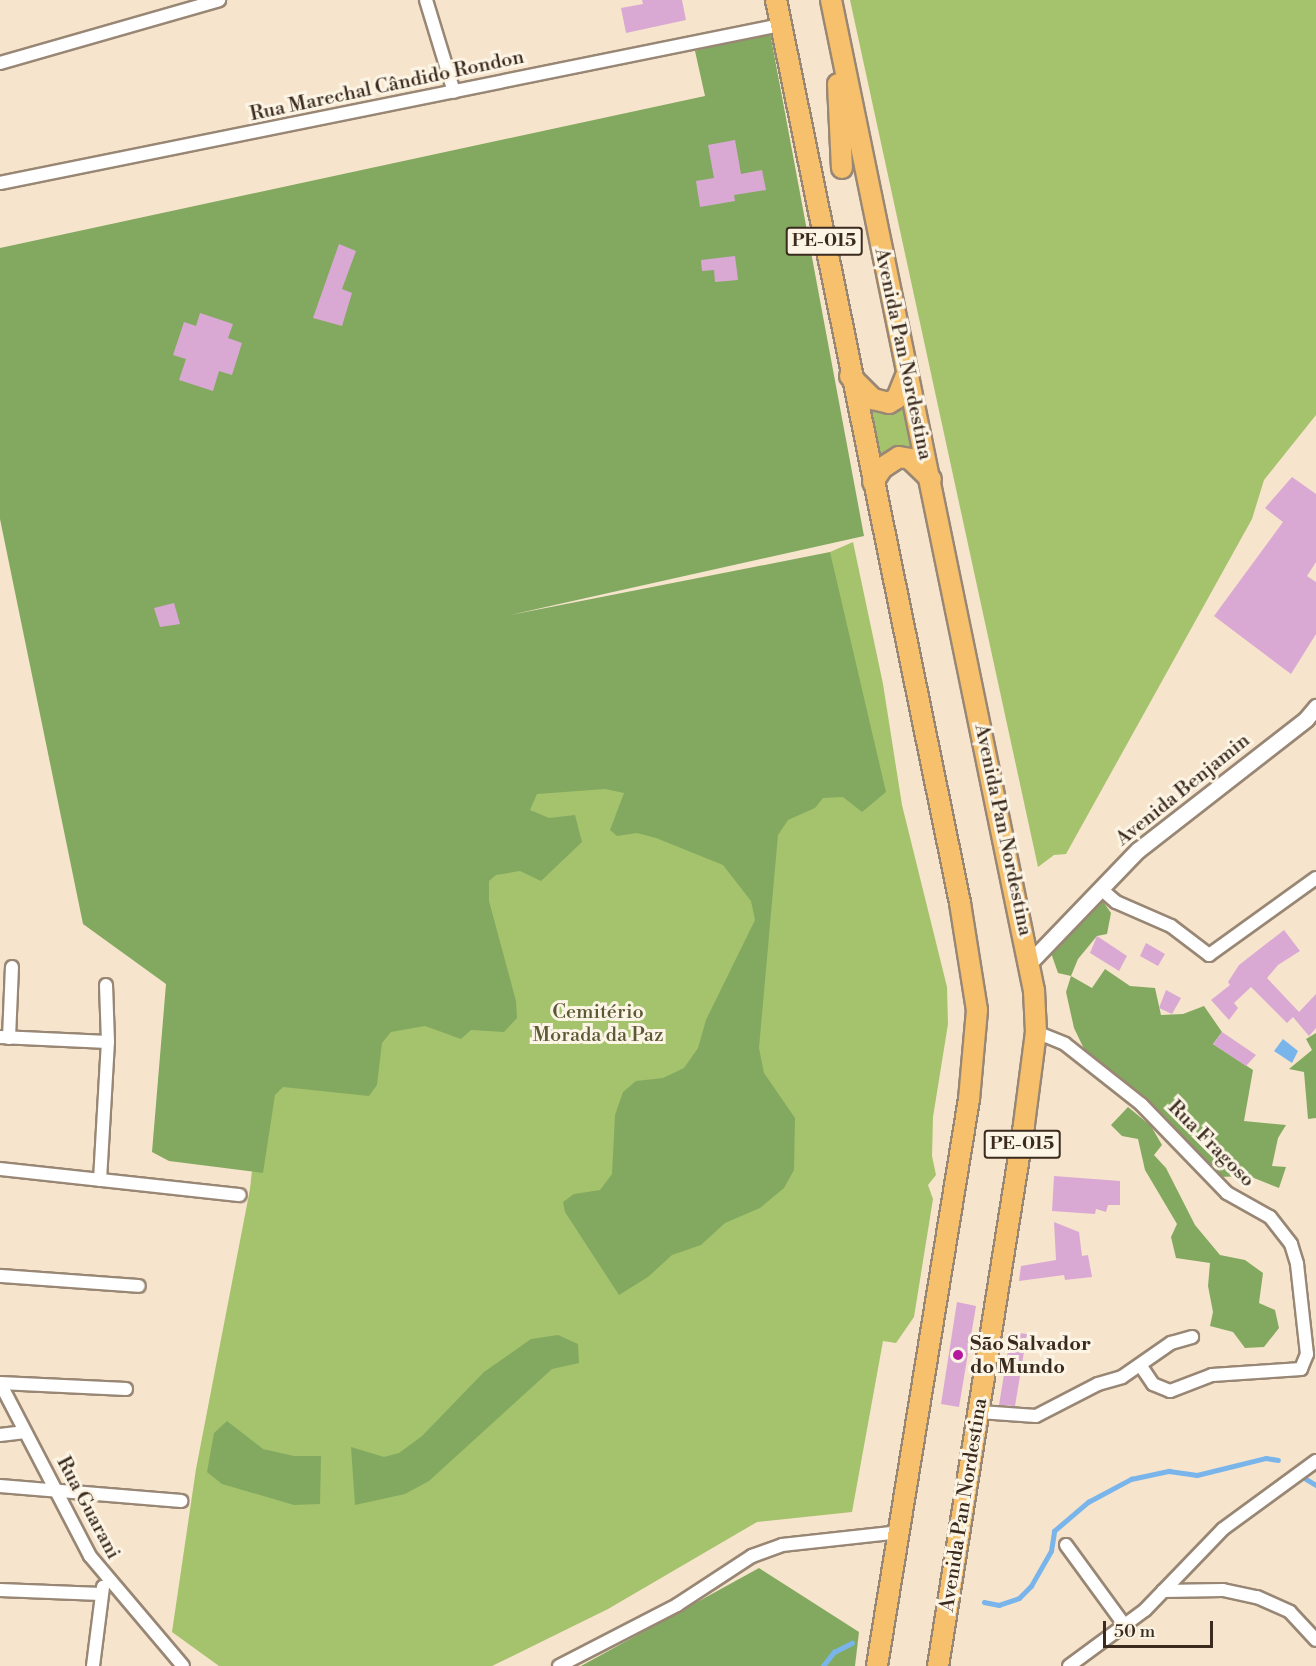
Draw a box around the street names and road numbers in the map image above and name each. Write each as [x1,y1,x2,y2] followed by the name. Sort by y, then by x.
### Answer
[248,45,526,127] street label: Rua Marechal Cândido Rondon
[785,226,863,256] road number: PE-015
[869,246,937,462] street label: Avenida Pan Nordestina
[969,722,1037,938] street label: Avenida Pan Nordestina
[1111,729,1255,851] street label: Avenida Benjamin
[1163,1096,1259,1192] street label: Rua Fragoso
[983,1129,1061,1159] road number: PE-015
[935,1397,993,1613] street label: Avenida Pan Nordestina
[51,1453,125,1563] street label: Rua Guarani

